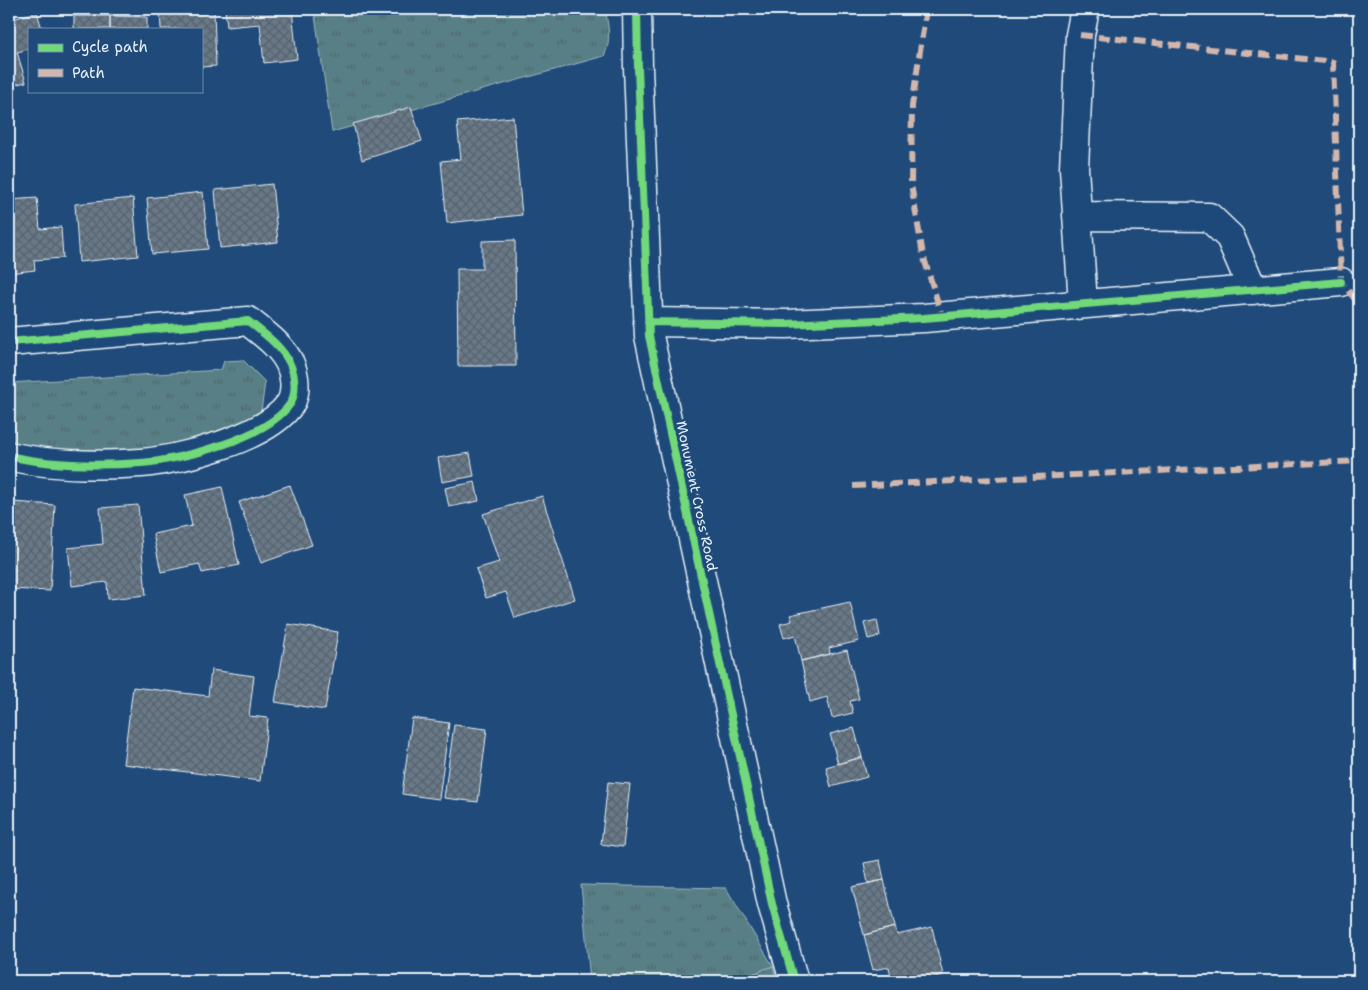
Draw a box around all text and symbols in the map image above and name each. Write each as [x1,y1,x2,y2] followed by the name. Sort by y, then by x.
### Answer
[28,28,202,92] legend
[72,37,148,57] text: Cycle path
[72,63,105,83] text: Path
[672,419,722,573] street label: Monument Cross Road

